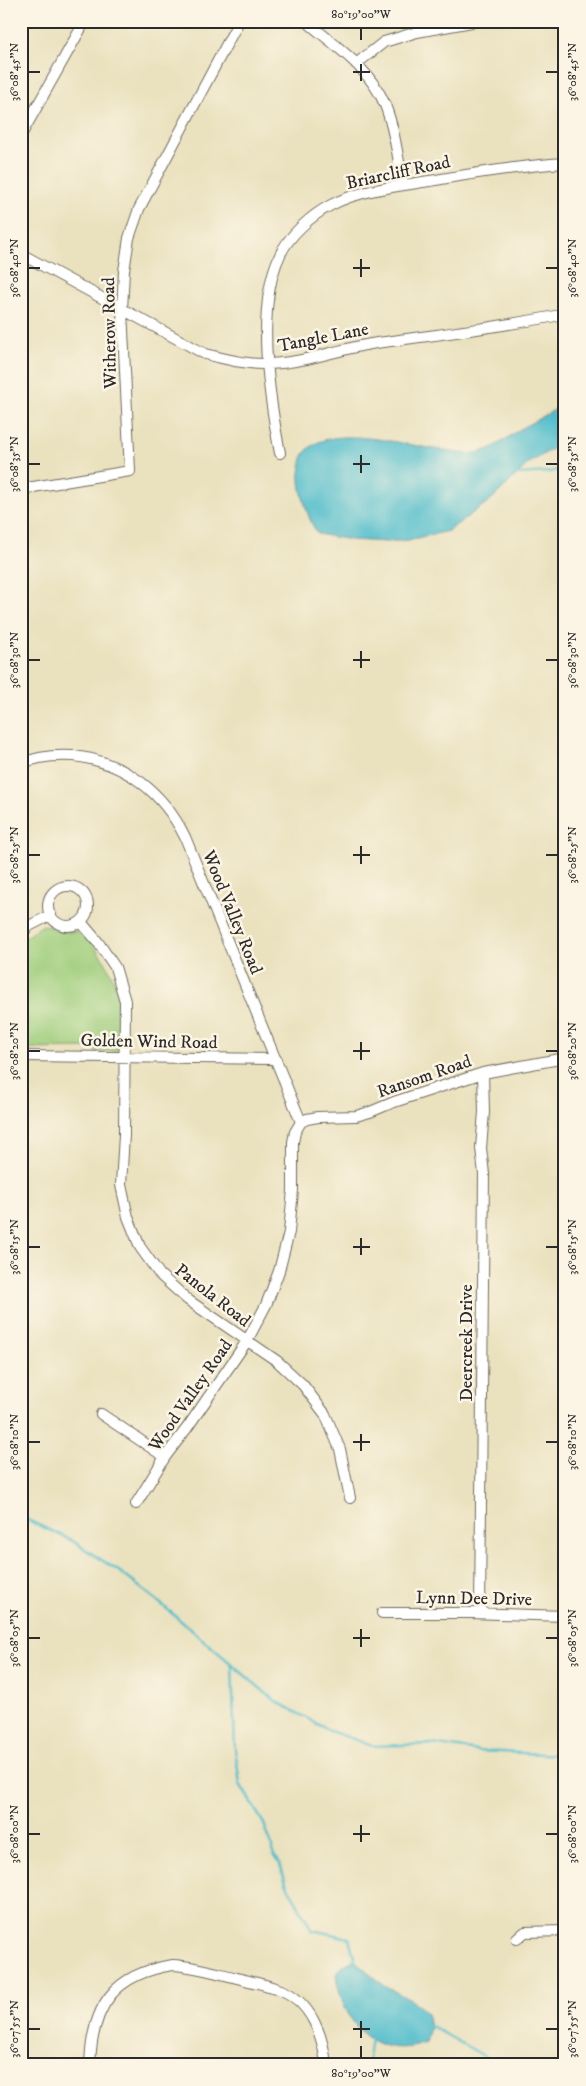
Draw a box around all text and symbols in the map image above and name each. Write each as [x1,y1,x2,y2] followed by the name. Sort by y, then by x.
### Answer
[331,7,392,22] text: 80°19'00"W
[7,43,22,101] text: 36°08'45"N
[565,43,580,101] text: 36°08'45"N
[344,151,452,195] street label: Briarcliff Road
[7,238,22,298] text: 36°08'40"N
[565,238,580,298] text: 36°08'40"N
[98,277,122,390] street label: Witherow Road
[276,318,370,358] street label: Tangle Lane
[7,436,22,492] text: 36°08'35"N
[565,436,580,492] text: 36°08'35"N
[7,631,22,688] text: 36°08'30"N
[565,631,580,688] text: 36°08'30"N
[7,826,22,884] text: 36°08'25"N
[565,826,580,884] text: 36°08'25"N
[197,846,267,978] street label: Wood Valley Road
[7,1022,22,1080] text: 36°08'20"N
[565,1022,580,1080] text: 36°08'20"N
[80,1030,218,1054] street label: Golden Wind Road
[374,1051,474,1103] street label: Ransom Road
[7,1219,22,1275] text: 36°08'15"N
[565,1219,580,1275] text: 36°08'15"N
[170,1259,255,1332] street label: Panola Road
[456,1284,478,1402] street label: Deercreek Drive
[143,1335,238,1457] street label: Wood Valley Road
[7,1413,22,1470] text: 36°08'10"N
[565,1413,580,1470] text: 36°08'10"N
[416,1587,532,1611] street label: Lynn Dee Drive
[7,1609,22,1667] text: 36°08'05"N
[565,1609,580,1667] text: 36°08'05"N
[7,1804,22,1863] text: 36°08'00"N
[565,1804,580,1863] text: 36°08'00"N
[7,2000,22,2058] text: 36°07'55"N
[565,2000,580,2058] text: 36°07'55"N
[331,2066,392,2081] text: 80°19'00"W

